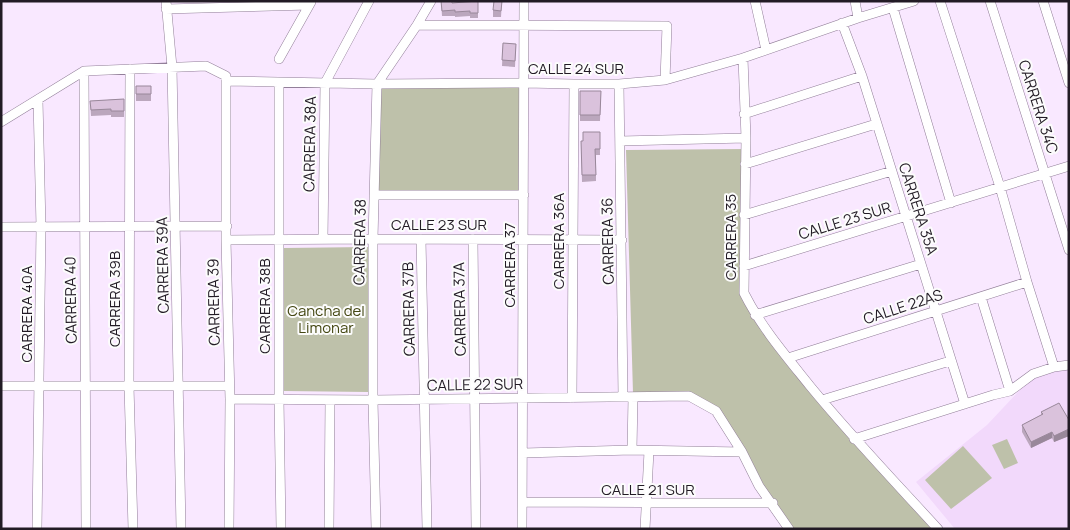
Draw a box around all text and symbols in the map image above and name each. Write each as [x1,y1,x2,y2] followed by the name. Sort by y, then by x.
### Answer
[1013,57,1064,157] street label: CARRERA 34C
[528,58,624,79] street label: CALLE 24 SUR
[298,95,321,192] street label: CARRERA 38A
[894,160,943,258] street label: CARRERA 35A
[548,192,569,289] street label: CARRERA 36A
[720,194,741,280] street label: CARRERA 35
[796,196,894,245] street label: CALLE 23 SUR
[596,197,619,285] street label: CARRERA 36
[348,199,371,285] street label: CARRERA 38
[391,214,487,235] street label: CALLE 23 SUR
[151,216,174,313] street label: CARRERA 39A
[499,222,520,308] street label: CARRERA 37
[104,251,125,347] street label: CARRERA 39B
[59,256,82,344] street label: CARRERA 40
[202,258,225,346] street label: CARRERA 39
[254,258,275,354] street label: CARRERA 38B
[448,261,471,356] street label: CARRERA 37A
[397,262,420,356] street label: CARRERA 37B
[16,265,37,362] street label: CARRERA 40A
[861,284,945,329] street label: CALLE 22AS
[287,300,365,338] park label: Cancha del Limonar
[427,373,523,396] street label: CALLE 22 SUR
[601,479,695,500] street label: CALLE 21 SUR

